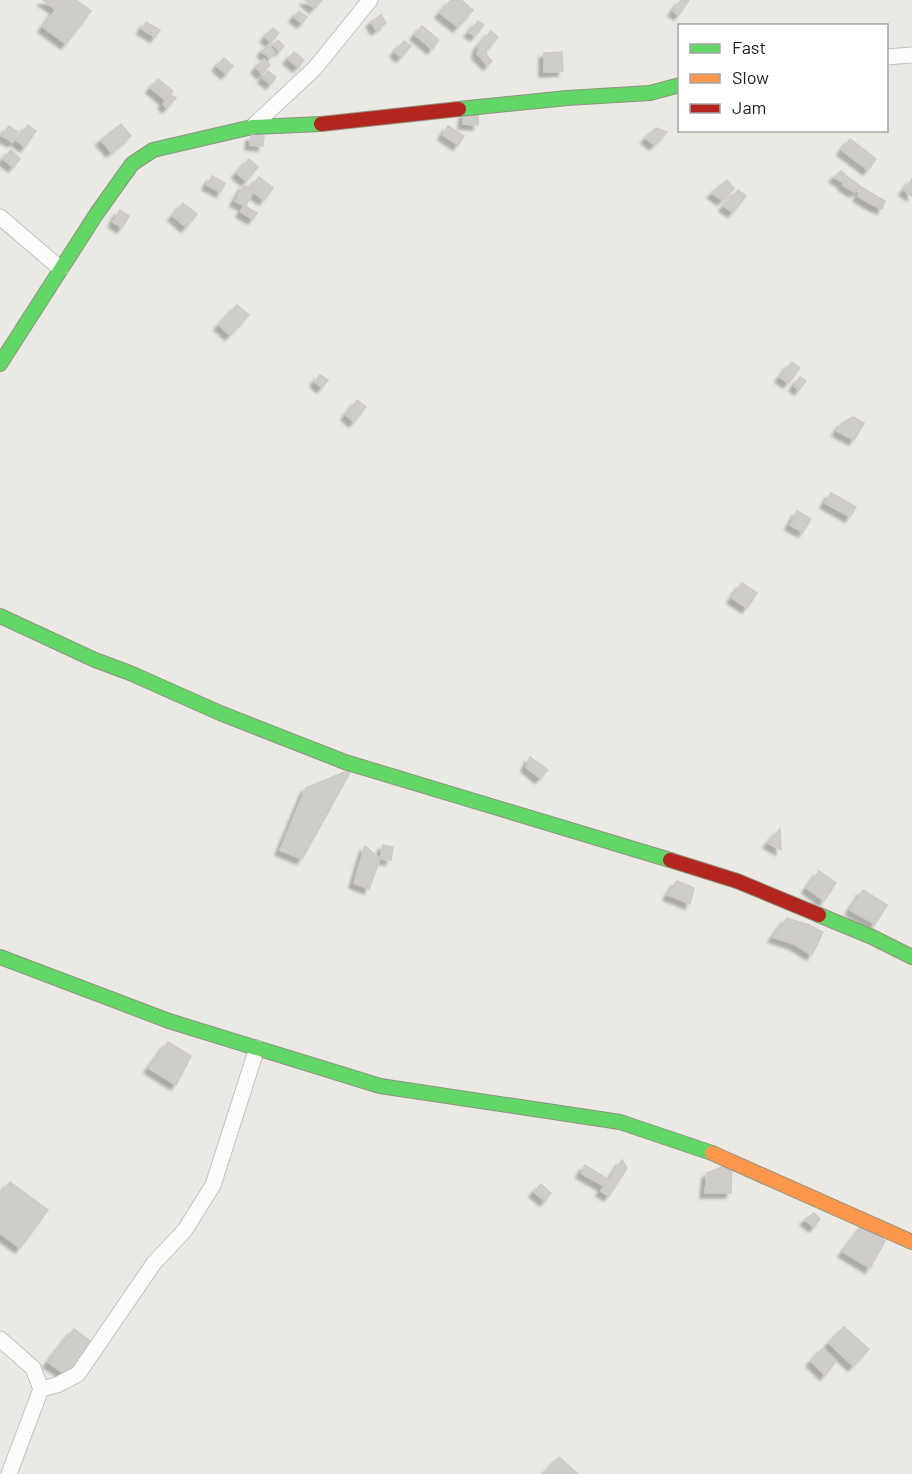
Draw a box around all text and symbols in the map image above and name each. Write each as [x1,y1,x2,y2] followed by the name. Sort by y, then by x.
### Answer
[678,24,888,132] legend
[732,36,766,58] text: Fast
[732,66,769,88] text: Slow
[732,96,766,118] text: Jam

